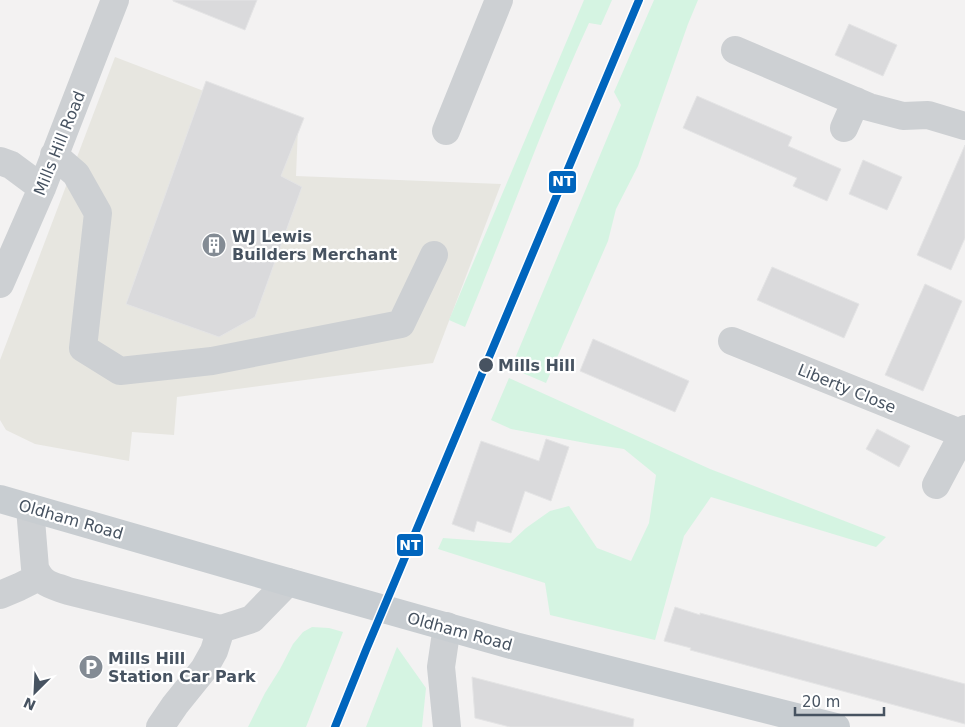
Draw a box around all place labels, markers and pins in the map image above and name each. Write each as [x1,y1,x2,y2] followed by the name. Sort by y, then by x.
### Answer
[232,227,398,264] place label: WJ Lewis Builders Merchant
[201,232,227,258] building icon: WJ Lewis Builders Merchant
[477,356,495,374] marker: Mills Hill
[498,356,575,375] place label: Mills Hill
[108,649,256,686] place label: Mills Hill Station Car Park
[78,654,104,680] parking icon: Mills Hill Station Car Park

